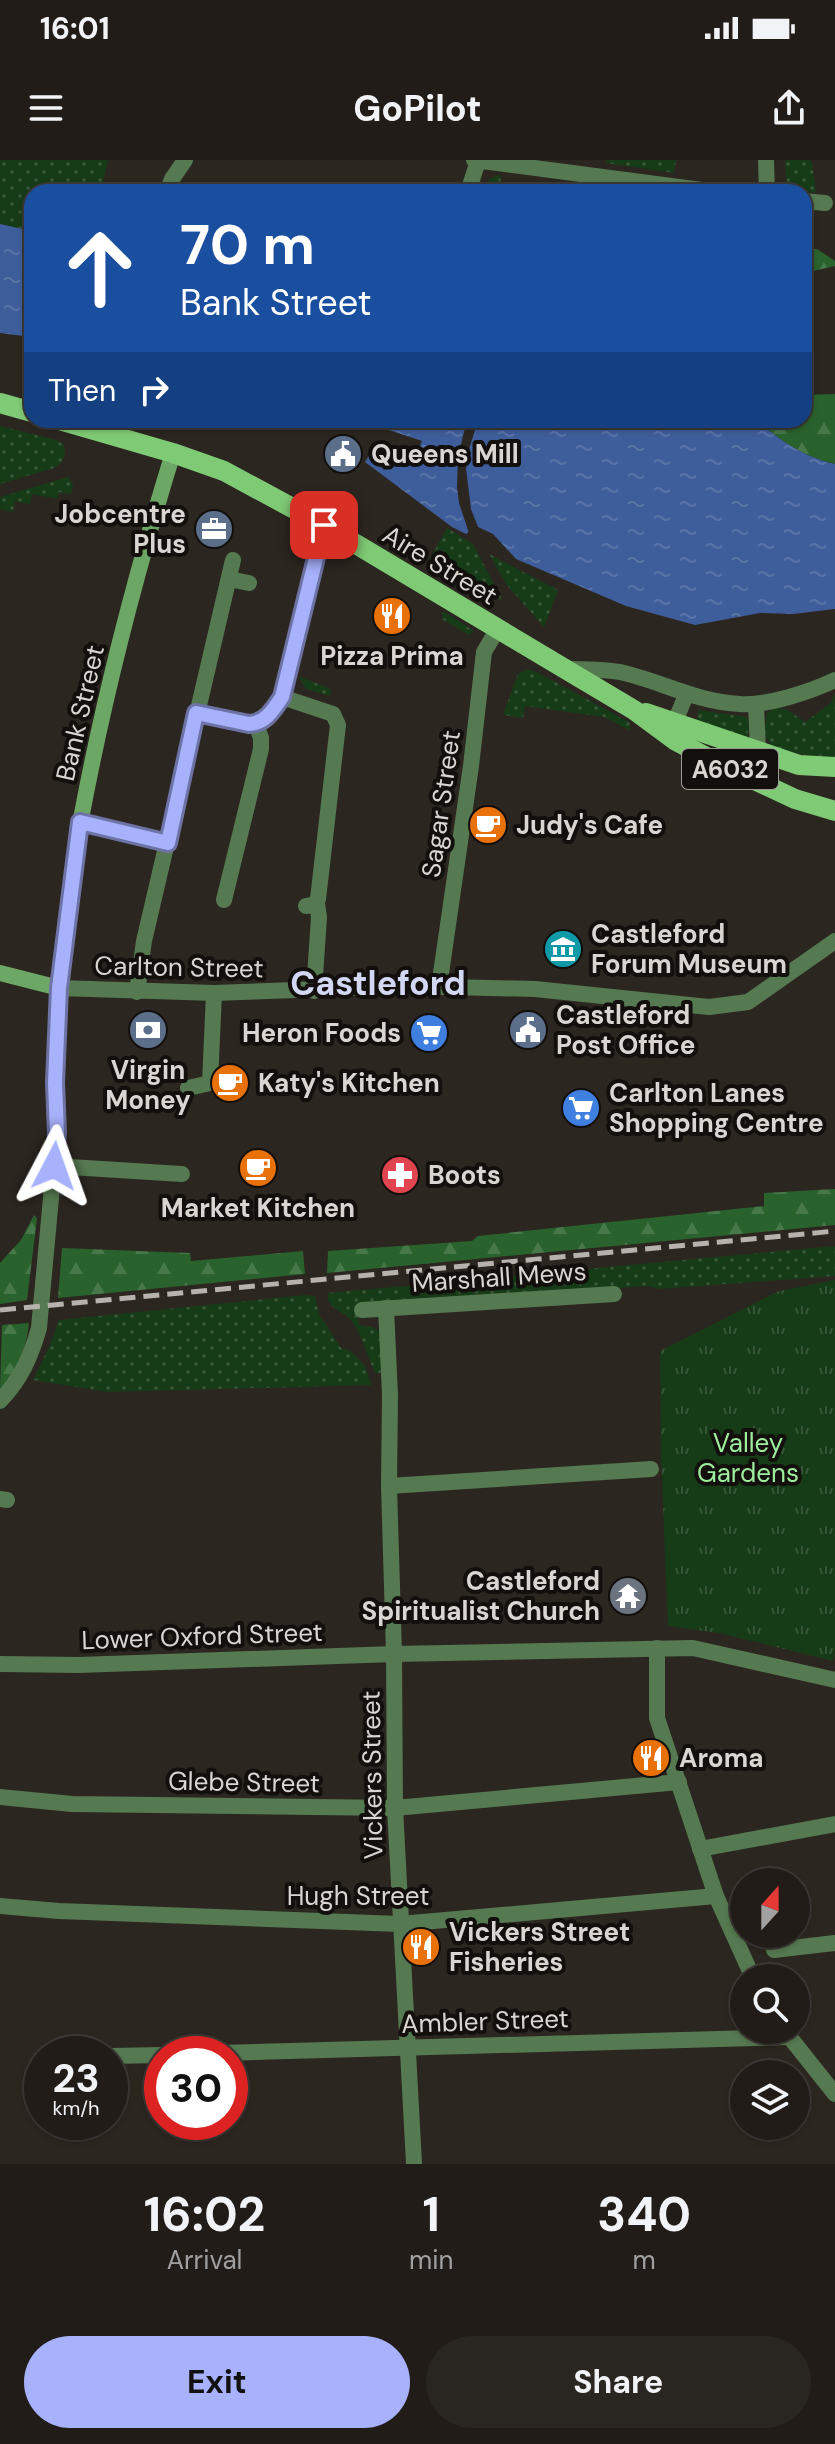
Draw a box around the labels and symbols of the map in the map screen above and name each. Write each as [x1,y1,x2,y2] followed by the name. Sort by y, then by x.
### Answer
[322,433,364,475] public building icon: Queens Mill
[371,437,519,471] place label: Queens Mill
[290,491,358,559] pin
[54,497,186,561] place label: Jobcentre Plus
[193,508,235,550] office icon: Jobcentre Plus
[376,517,504,613] street label: Aire Street
[371,595,413,637] restaurant icon: Pizza Prima
[320,639,464,673] place label: Pizza Prima
[48,642,112,784] street label: Bank Street
[414,728,468,880] street label: Sagar Street
[682,749,778,789] road number: A6032
[467,804,509,846] cafe icon: Judy's Cafe
[516,808,663,842] place label: Judy's Cafe
[591,917,787,981] place label: Castleford Forum Museum
[542,928,584,970] museum icon: Castleford Forum Museum
[94,949,264,985] street label: Carlton Street
[290,961,466,1006] district label: Castleford
[556,998,695,1062] place label: Castleford Post Office
[127,1009,169,1051] bank icon: Virgin Money
[507,1009,549,1051] public building icon: Castleford Post Office
[408,1012,450,1054] supermarket icon: Heron Foods
[242,1016,401,1050] place label: Heron Foods
[105,1053,191,1117] place label: Virgin Money
[209,1062,251,1104] cafe icon: Katy's Kitchen
[258,1066,440,1100] place label: Katy's Kitchen
[609,1076,824,1140] place label: Carlton Lanes Shopping Centre
[560,1087,602,1129] supermarket icon: Carlton Lanes Shopping Centre
[12,1124,96,1208] position arrow
[237,1147,279,1189] cafe icon: Market Kitchen
[379,1154,421,1196] pharmacy icon: Boots
[428,1158,501,1192] place label: Boots
[161,1191,355,1225] place label: Market Kitchen
[410,1254,588,1300] street label: Marshall Mews
[697,1426,799,1490] park label: Valley Gardens
[361,1564,600,1628] place label: Castleford Spiritualist Church
[607,1575,649,1617] temple icon: Castleford Spiritualist Church
[81,1615,323,1657] street label: Lower Oxford Street
[354,1690,390,1860] street label: Vickers Street
[630,1737,672,1779] restaurant icon: Aroma
[679,1741,763,1775] place label: Aroma
[168,1764,320,1800] street label: Glebe Street
[730,1868,810,1948] north arrow
[287,1879,429,1913] street label: Hugh Street
[449,1915,630,1979] place label: Vickers Street Fisheries
[400,1926,442,1968] restaurant icon: Vickers Street Fisheries
[401,2001,569,2041] street label: Ambler Street
[144,2036,248,2140] speed limit sign: 30

